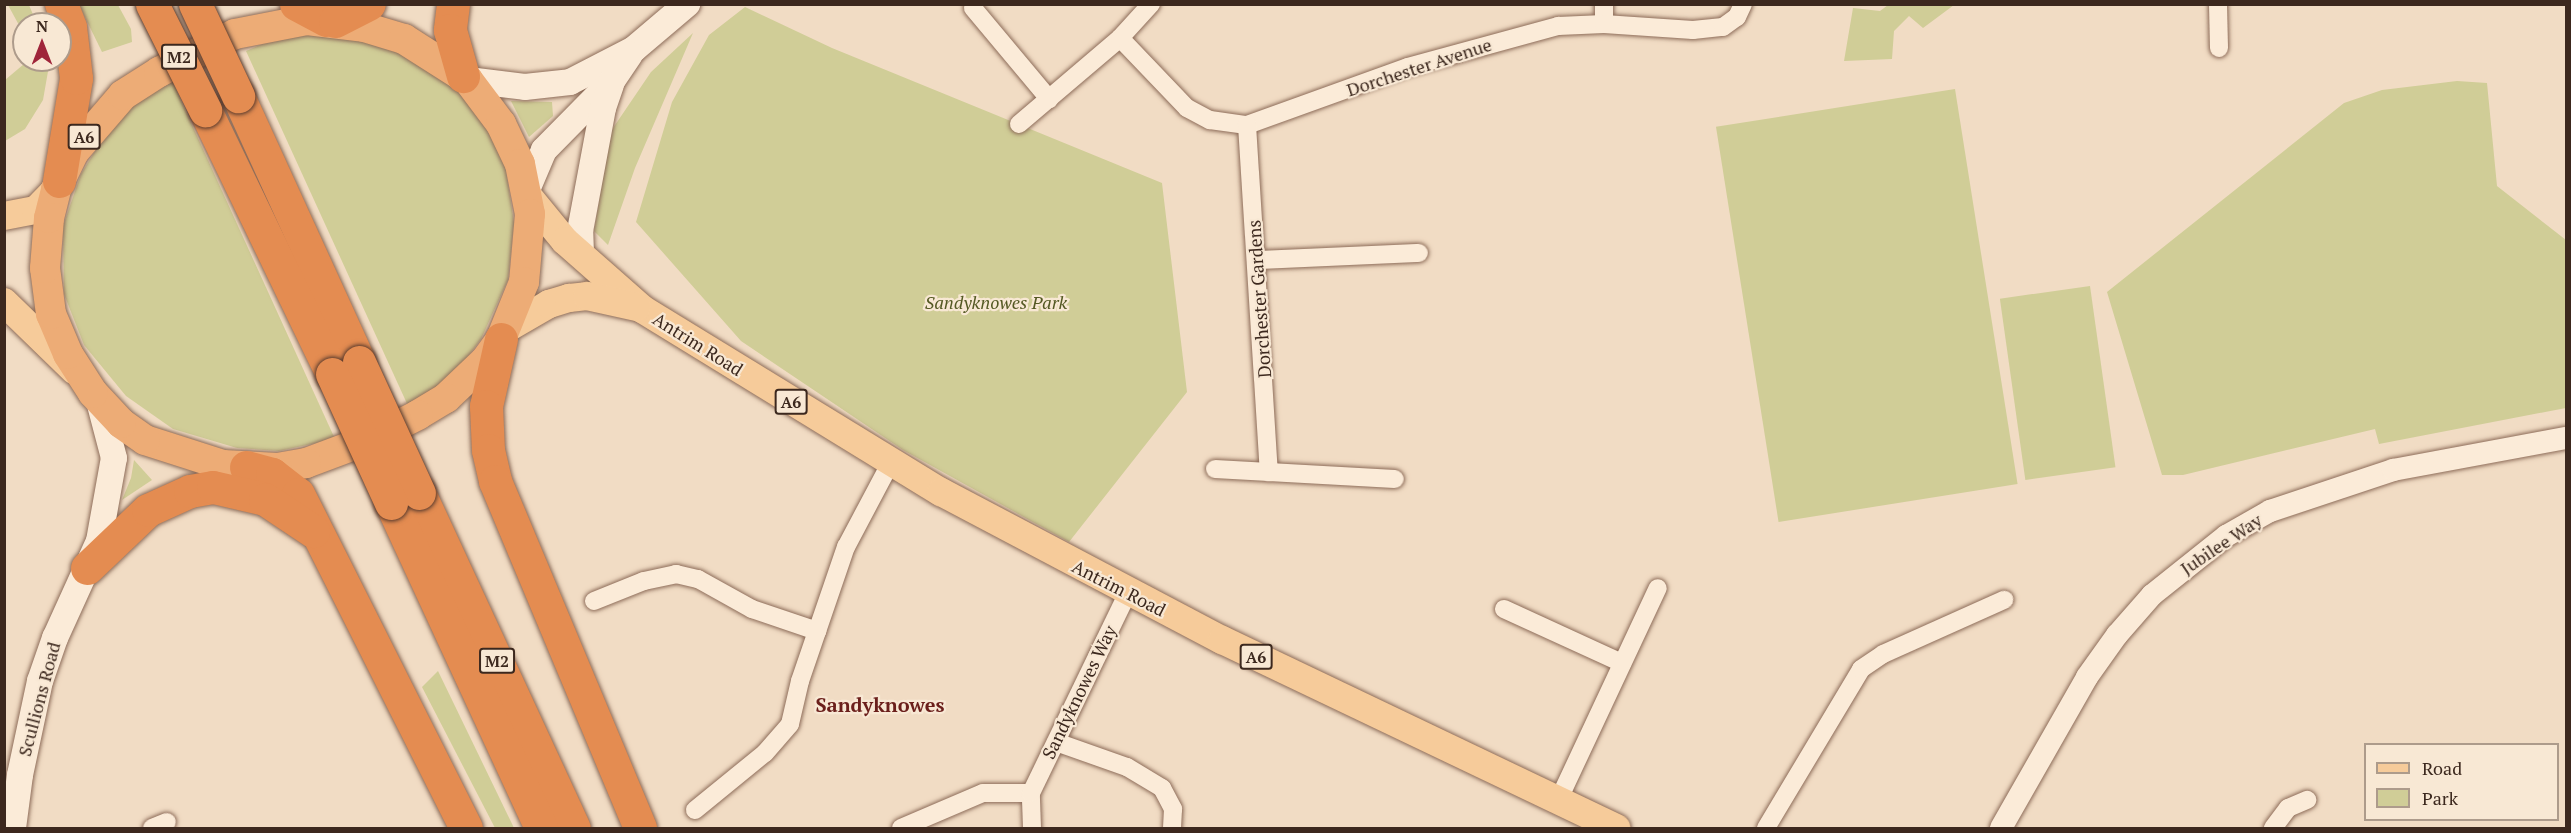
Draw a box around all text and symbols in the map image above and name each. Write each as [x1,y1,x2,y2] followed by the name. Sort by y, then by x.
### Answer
[12,12,72,72] north arrow
[36,15,48,37] text: N
[1344,33,1494,101] street label: Dorchester Avenue
[161,44,197,70] road number: M2
[68,124,100,150] road number: A6
[1243,219,1275,379] street label: Dorchester Gardens
[925,291,1067,313] park label: Sandyknowes Park
[649,308,747,380] street label: Antrim Road
[774,389,808,415] road number: A6
[2176,509,2266,579] street label: Jubilee Way
[1069,555,1169,621] street label: Antrim Road
[1037,622,1121,762] street label: Sandyknowes Way
[13,639,65,759] street label: Scullions Road
[1240,644,1272,670] road number: A6
[479,648,515,674] road number: M2
[815,692,945,716] district label: Sandyknowes
[2364,743,2559,821] legend
[2422,756,2462,780] text: Road
[2422,786,2458,810] text: Park

